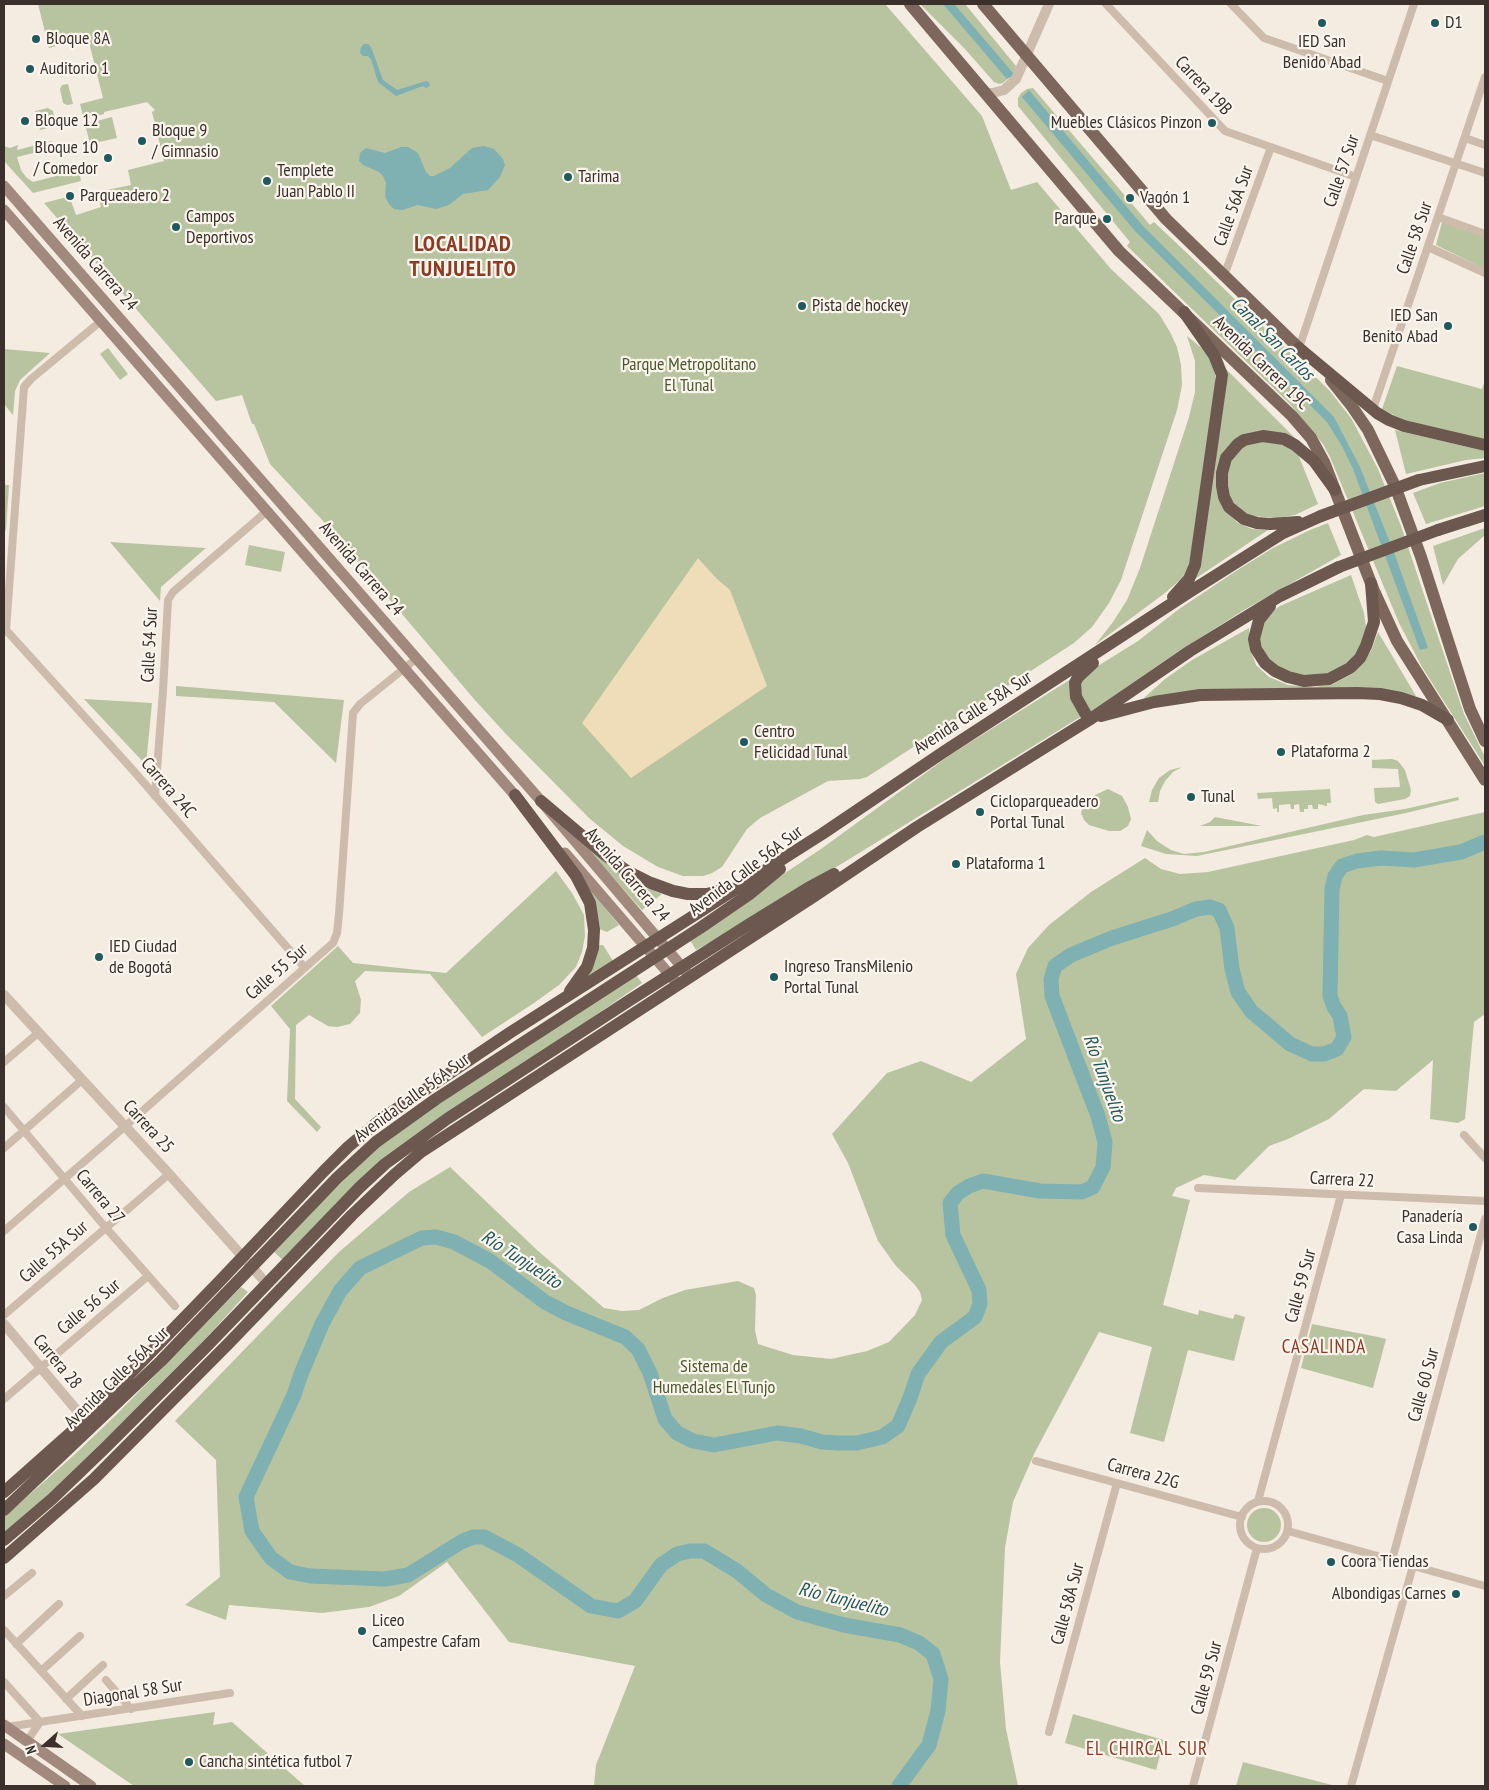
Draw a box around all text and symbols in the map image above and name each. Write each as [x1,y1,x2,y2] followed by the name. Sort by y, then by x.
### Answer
[1445,12,1463,34] place label: D1
[1316,17,1328,29] marker: IED San Benido Abad
[1429,17,1441,29] marker: D1
[46,28,110,50] place label: Bloque 8A
[1283,31,1361,74] place label: IED San Benido Abad
[30,33,42,45] marker: Bloque 8A
[1170,52,1236,120] street label: Carrera 19B
[40,58,109,80] place label: Auditorio 1
[24,63,36,75] marker: Auditorio 1
[35,110,98,132] place label: Bloque 12
[1051,112,1202,134] place label: Muebles Clásicos Pinzon
[19,115,31,127] marker: Bloque 12
[1206,117,1218,129] marker: Muebles Clásicos Pinzon
[152,120,218,162] place label: Bloque 9 / Gimnasio
[1320,132,1364,210] street label: Calle 57 Sur
[136,135,148,147] marker: Bloque 9 / Gimnasio
[34,137,98,180] place label: Bloque 10 / Comedor
[102,152,114,164] marker: Bloque 10 / Comedor
[277,160,355,202] place label: Templete Juan Pablo II
[1210,163,1258,249] street label: Calle 56A Sur
[578,166,619,188] place label: Tarima
[562,171,574,183] marker: Tarima
[261,175,273,187] marker: Templete Juan Pablo II
[80,185,170,207] place label: Parqueadero 2
[1140,187,1190,209] place label: Vagón 1
[64,190,76,202] marker: Parqueadero 2
[1124,192,1136,204] marker: Vagón 1
[1393,199,1437,277] street label: Calle 58 Sur
[186,206,254,248] place label: Campos Deportivos
[1054,208,1097,230] place label: Parque
[48,213,142,315] street label: Avenida Carrera 24
[1101,213,1113,225] marker: Parque
[170,221,182,233] marker: Campos Deportivos
[408,232,518,284] district label: LOCALIDAD TUNJUELITO
[1225,292,1319,386] water label: Canal San Carlos
[812,295,908,317] place label: Pista de hockey
[796,300,808,312] marker: Pista de hockey
[1363,305,1438,348] place label: IED San Benito Abad
[1208,312,1314,414] street label: Avenida Carrera 19C
[1442,320,1454,332] marker: IED San Benito Abad
[622,354,756,396] park label: Parque Metropolitano El Tunal
[314,518,408,620] street label: Avenida Carrera 24
[137,607,163,683] street label: Calle 54 Sur
[910,667,1036,759] street label: Avenida Calle 58A Sur
[754,721,848,764] place label: Centro Felicidad Tunal
[738,736,750,748] marker: Centro Felicidad Tunal
[1291,741,1371,763] place label: Plataforma 2
[1275,746,1287,758] marker: Plataforma 2
[136,753,200,823] street label: Carrera 24C
[1201,786,1235,808] place label: Tunal
[990,791,1099,834] place label: Cicloparqueadero Portal Tunal
[1185,791,1197,803] marker: Tunal
[974,806,986,818] marker: Cicloparqueadero Portal Tunal
[685,821,807,921] street label: Avenida Calle 56A Sur
[580,824,674,926] street label: Avenida Carrera 24
[966,853,1046,875] place label: Plataforma 1
[950,858,962,870] marker: Plataforma 1
[109,936,177,979] place label: IED Ciudad de Bogotá
[241,939,313,1005] street label: Calle 55 Sur
[93,951,105,963] marker: IED Ciudad de Bogotá
[784,956,913,999] place label: Ingreso TransMilenio Portal Tunal
[768,971,780,983] marker: Ingreso TransMilenio Portal Tunal
[1078,1031,1130,1125] water label: Río Tunjuelito
[350,1049,474,1147] street label: Avenida Calle 56A Sur
[118,1096,178,1158] street label: Carrera 25
[71,1165,129,1229] street label: Carrera 27
[1309,1168,1375,1192] street label: Carrera 22
[1396,1206,1463,1248] place label: Panadería Casa Linda
[15,1216,93,1288] street label: Calle 55A Sur
[1467,1221,1479,1233] marker: Panadería Casa Linda
[477,1226,565,1294] water label: Río Tunjuelito
[1281,1247,1321,1325] street label: Calle 59 Sur
[53,1275,125,1339] street label: Calle 56 Sur
[60,1323,174,1433] street label: Avenida Calle 56A Sur
[28,1330,86,1394] street label: Carrera 28
[1281,1337,1367,1359] district label: CASALINDA
[1404,1346,1444,1424] street label: Calle 60 Sur
[653,1356,775,1398] park label: Sistema de Humedales El Tunjo
[1105,1454,1181,1494] street label: Carrera 22G
[1341,1551,1429,1573] place label: Coora Tiendas
[1325,1556,1337,1568] marker: Coora Tiendas
[1047,1561,1089,1647] street label: Calle 58A Sur
[796,1578,890,1622] water label: Río Tunjuelito
[1332,1583,1446,1605] place label: Albondigas Carnes
[1450,1588,1462,1600] marker: Albondigas Carnes
[372,1610,480,1652] place label: Liceo Campestre Cafam
[356,1625,368,1637] marker: Liceo Campestre Cafam
[1187,1639,1227,1717] street label: Calle 59 Sur
[82,1675,184,1711] street label: Diagonal 58 Sur
[20,1720,70,1770] north arrow
[1084,1739,1210,1761] district label: EL CHIRCAL SUR
[21,1743,41,1756] text: N
[199,1751,353,1773] place label: Cancha sintética futbol 7
[183,1756,195,1768] marker: Cancha sintética futbol 7

